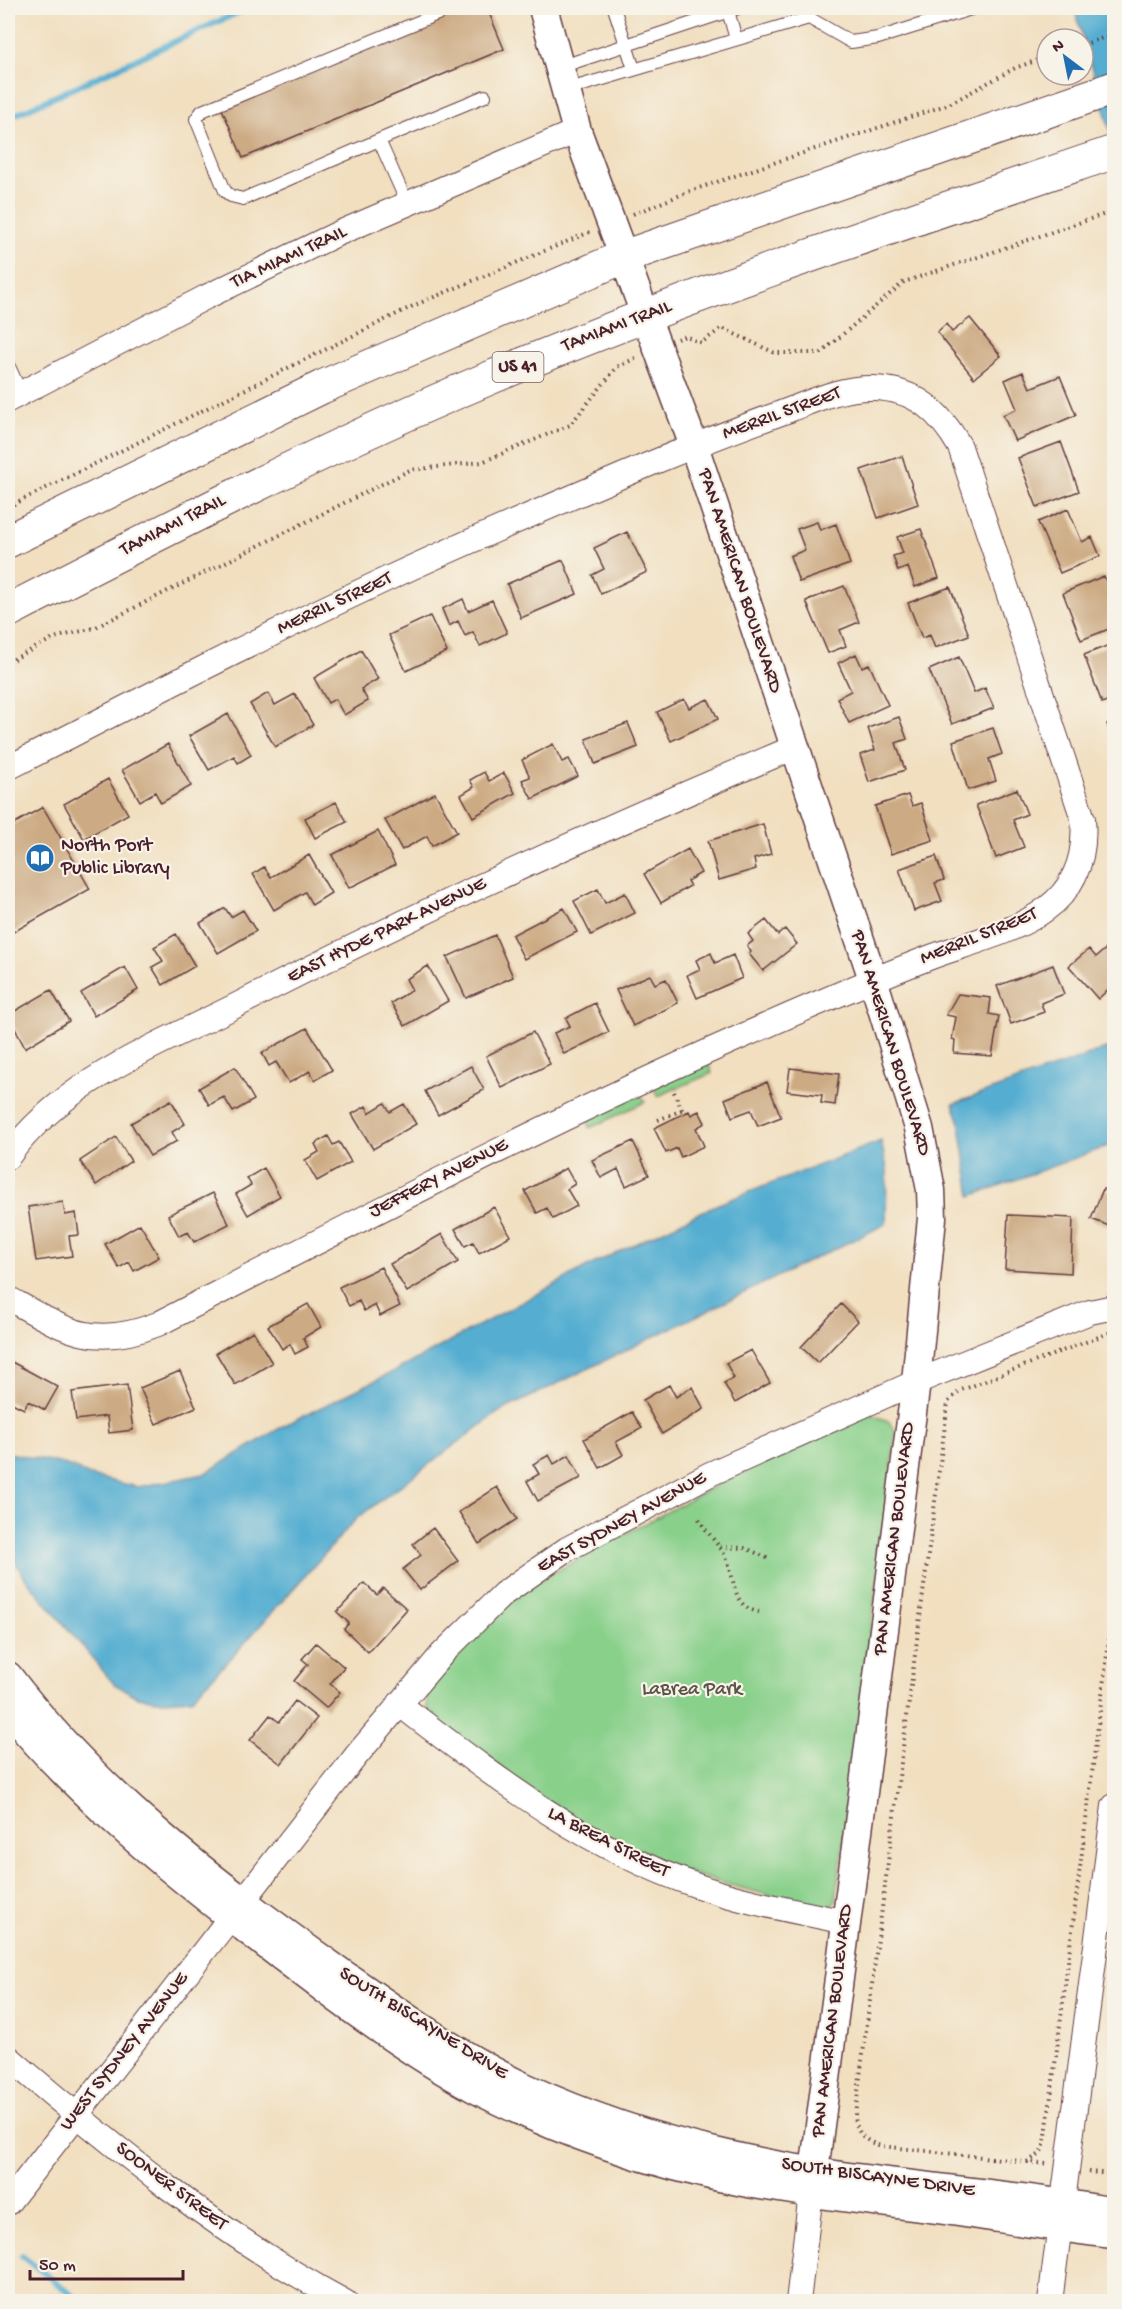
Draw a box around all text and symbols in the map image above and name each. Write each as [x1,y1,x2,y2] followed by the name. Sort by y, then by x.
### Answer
[1035,27,1095,87] north arrow
[1049,36,1069,58] text: N
[227,221,351,295] street label: TIA MIAMI TRAIL
[558,295,676,359] street label: TAMIAMI TRAIL
[492,352,544,382] road number: US 41
[720,382,846,446] street label: MERRIL STREET
[692,465,786,697] street label: PAN AMERICAN BOULEVARD
[115,489,230,563] street label: TAMIAMI TRAIL
[274,567,397,641] street label: MERRIL STREET
[60,835,170,881] place label: North Port Public Library
[24,842,56,874] library icon: North Port Public Library
[284,872,492,989] street label: EAST HYDE PARK AVENUE
[917,903,1042,971] street label: MERRIL STREET
[844,927,936,1159] street label: PAN AMERICAN BOULEVARD
[366,1133,514,1224] street label: JEFFERY AVENUE
[869,1420,921,1658] street label: PAN AMERICAN BOULEVARD
[534,1466,712,1579] street label: EAST SYDNEY AVENUE
[642,1679,744,1702] park label: LaBrea Park
[543,1802,674,1884] street label: LA BREA STREET
[807,1902,859,2140] street label: PAN AMERICAN BOULEVARD
[334,1963,513,2086] street label: SOUTH BISCAYNE DRIVE
[56,1967,195,2136] street label: WEST SYDNEY AVENUE
[111,2137,233,2237] street label: SOONER STREET
[780,2153,978,2203] street label: SOUTH BISCAYNE DRIVE
[30,2243,183,2281] scale bar
[39,2256,76,2277] text: 50 m

